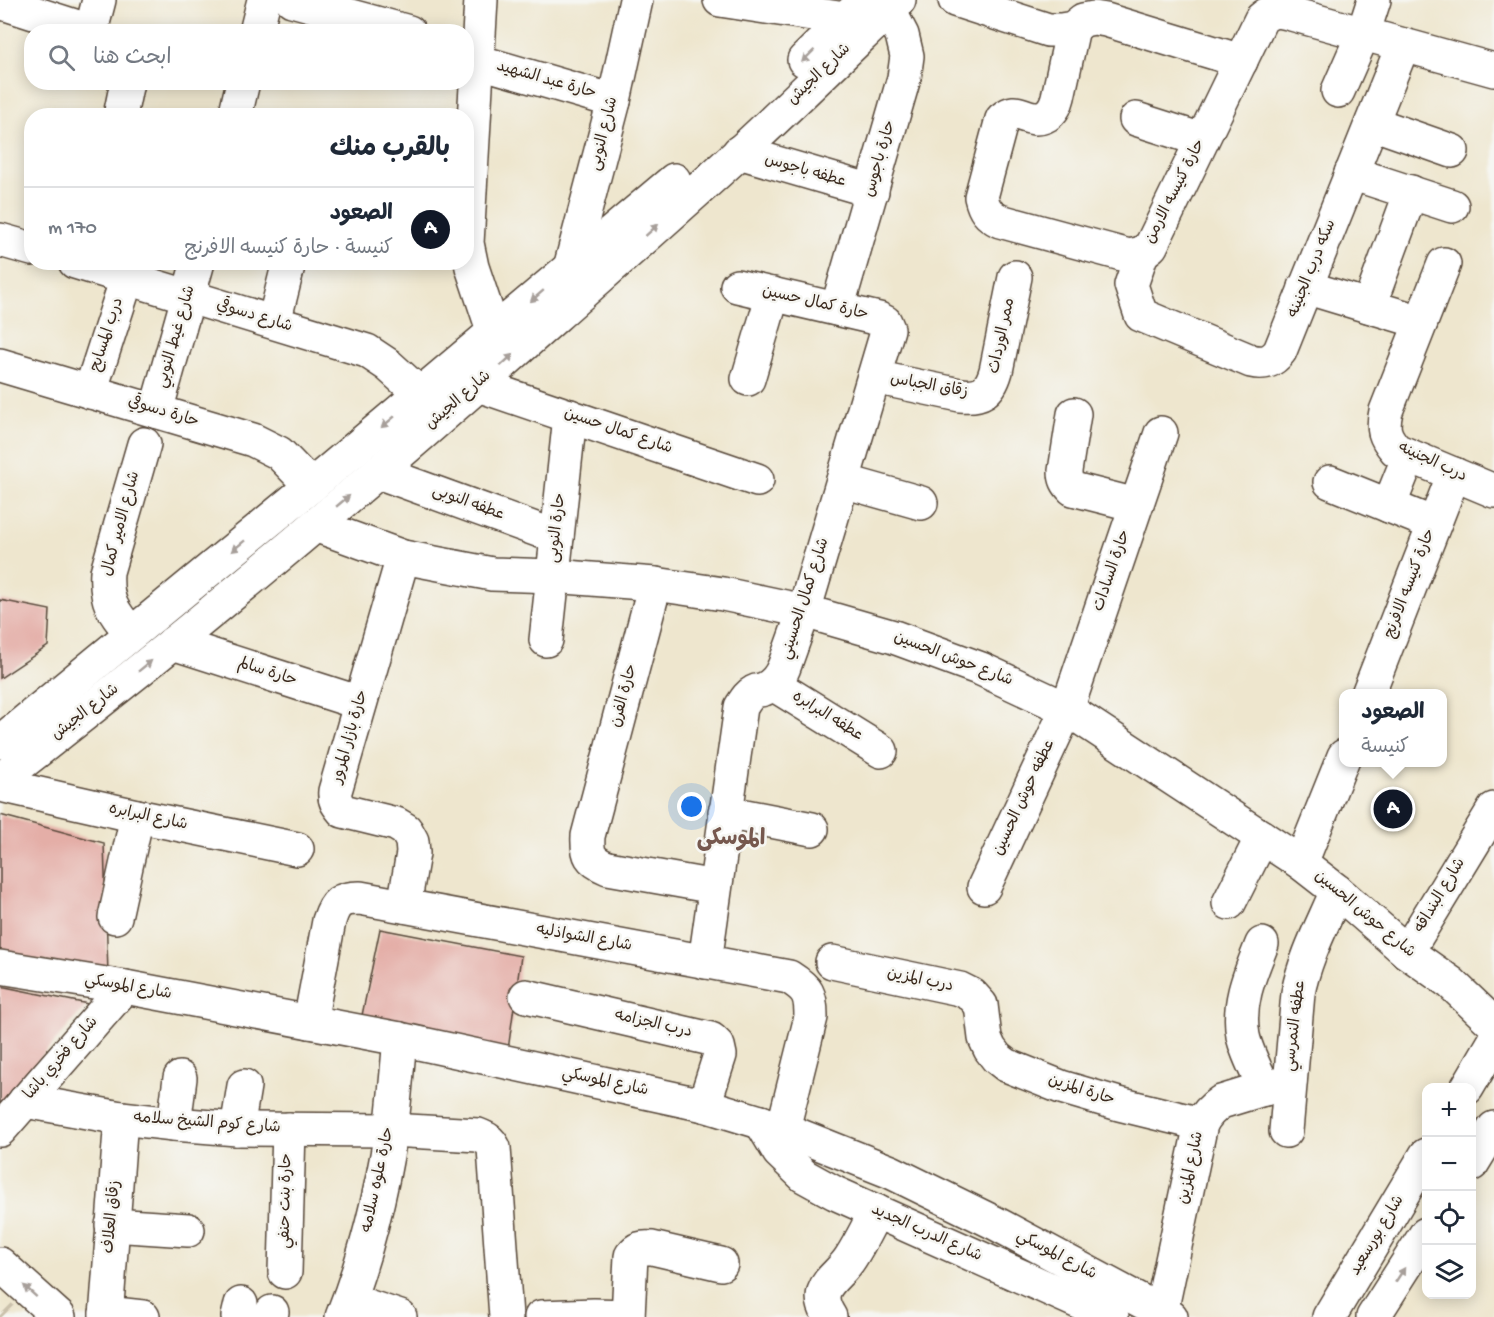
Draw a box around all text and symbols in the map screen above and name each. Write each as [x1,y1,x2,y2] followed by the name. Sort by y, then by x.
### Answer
[24,24,474,90] search box
[784,40,856,110] street label: شارع الجيش
[45,41,78,74] icon: search
[93,46,172,72] text: ابحث هنا
[802,48,816,62] one-way arrow
[494,58,598,104] street label: حارة عبد الشهيد
[587,95,623,173] street label: شارع النوبى
[861,119,901,199] street label: حارة باجوس
[330,135,450,166] text: بالقرب منك
[1141,137,1211,247] street label: حارة كنيسه الارمن
[762,151,848,193] street label: عطفه باجوس
[330,202,393,228] text: الصعود
[1285,217,1341,321] street label: سكه درب الجنينه
[48,218,97,241] text: 170 m
[425,218,436,241] text: A
[644,224,659,237] one-way arrow
[185,238,393,261] text: كنيسة · حارة كنيسه الافرنج
[760,283,870,325] street label: حارة كمال حسين
[153,284,203,391] street label: شارع غيط النوبي
[530,289,545,302] one-way arrow
[214,293,295,338] street label: شارع دسوقي
[87,296,129,374] street label: درب المسابح
[986,296,1020,376] street label: ممر الورداث
[499,354,514,367] one-way arrow
[422,367,496,435] street label: شارع الجيش
[889,371,969,403] street label: زقاق الجباس
[125,389,202,433] street label: حارة دسوقي
[561,405,675,459] street label: شارع كمال حسين
[380,415,395,428] one-way arrow
[1395,439,1469,487] street label: درب الجنينه
[99,469,145,579] street label: شارع الامير كمال
[429,482,507,526] street label: عطفه النوبى
[545,492,571,564] street label: حارة النوبى
[335,495,350,508] one-way arrow
[1381,526,1441,642] street label: حارة كنيسه الافرنج
[1090,528,1136,614] street label: حارة السادات
[777,536,837,663] street label: شارع كمال الحسيني
[230,540,245,552] one-way arrow
[891,629,1015,691] street label: شارع حوش الحسين
[235,655,299,691] street label: حارة سالم
[137,659,153,672] one-way arrow
[607,662,643,730] street label: حارة الفرن
[48,681,124,745] street label: شارع الجيش
[328,688,373,788] street label: حارة بازار المرور
[788,688,866,746] street label: عطفه البرابره
[1339,689,1447,767] popup
[1361,701,1425,727] text: الصعود
[990,737,1060,859] street label: عطفه حوش الحسين
[1361,737,1409,760] text: كنيسة
[1374,786,1412,832] pin: A
[677,792,706,821] your location
[107,800,189,836] street label: شارع البرابره
[697,827,765,853] district label: الموسكى
[1411,855,1471,937] street label: شارع البنداقه
[1310,867,1418,963] street label: شارع حوش الحسين
[535,921,633,957] street label: شارع الشواذليه
[885,965,955,997] street label: درب المزين
[83,971,173,1007] street label: شارع الموسكي
[1281,979,1313,1073] street label: عطفه النمرسي
[612,1007,694,1043] street label: درب الجزامه
[21,1014,103,1104] street label: شارع فخري باشا
[560,1065,650,1103] street label: شارع الموسكي
[1045,1071,1117,1111] street label: حارة المزين
[1422,1083,1476,1299] map controls
[1422,1083,1476,1137] button: +
[133,1109,281,1139] street label: شارع كوم الشيخ سلامه
[359,1126,399,1234] street label: حارة علوه سلامه
[1175,1130,1209,1206] street label: شارع المزين
[1422,1137,1476,1191] button: −
[277,1153,299,1249] street label: حارة بنت حنفي
[100,1180,126,1254] street label: زقاق العلاف
[1422,1191,1476,1245] button: locate
[1347,1192,1409,1280] street label: شارع بورسعيد
[868,1201,984,1267] street label: شارع الدرب الجديد
[1012,1227,1099,1287] street label: شارع الموسكي
[1422,1245,1476,1299] button: layers
[1394,1267,1405,1283] one-way arrow
[22,1284,37,1298] one-way arrow

